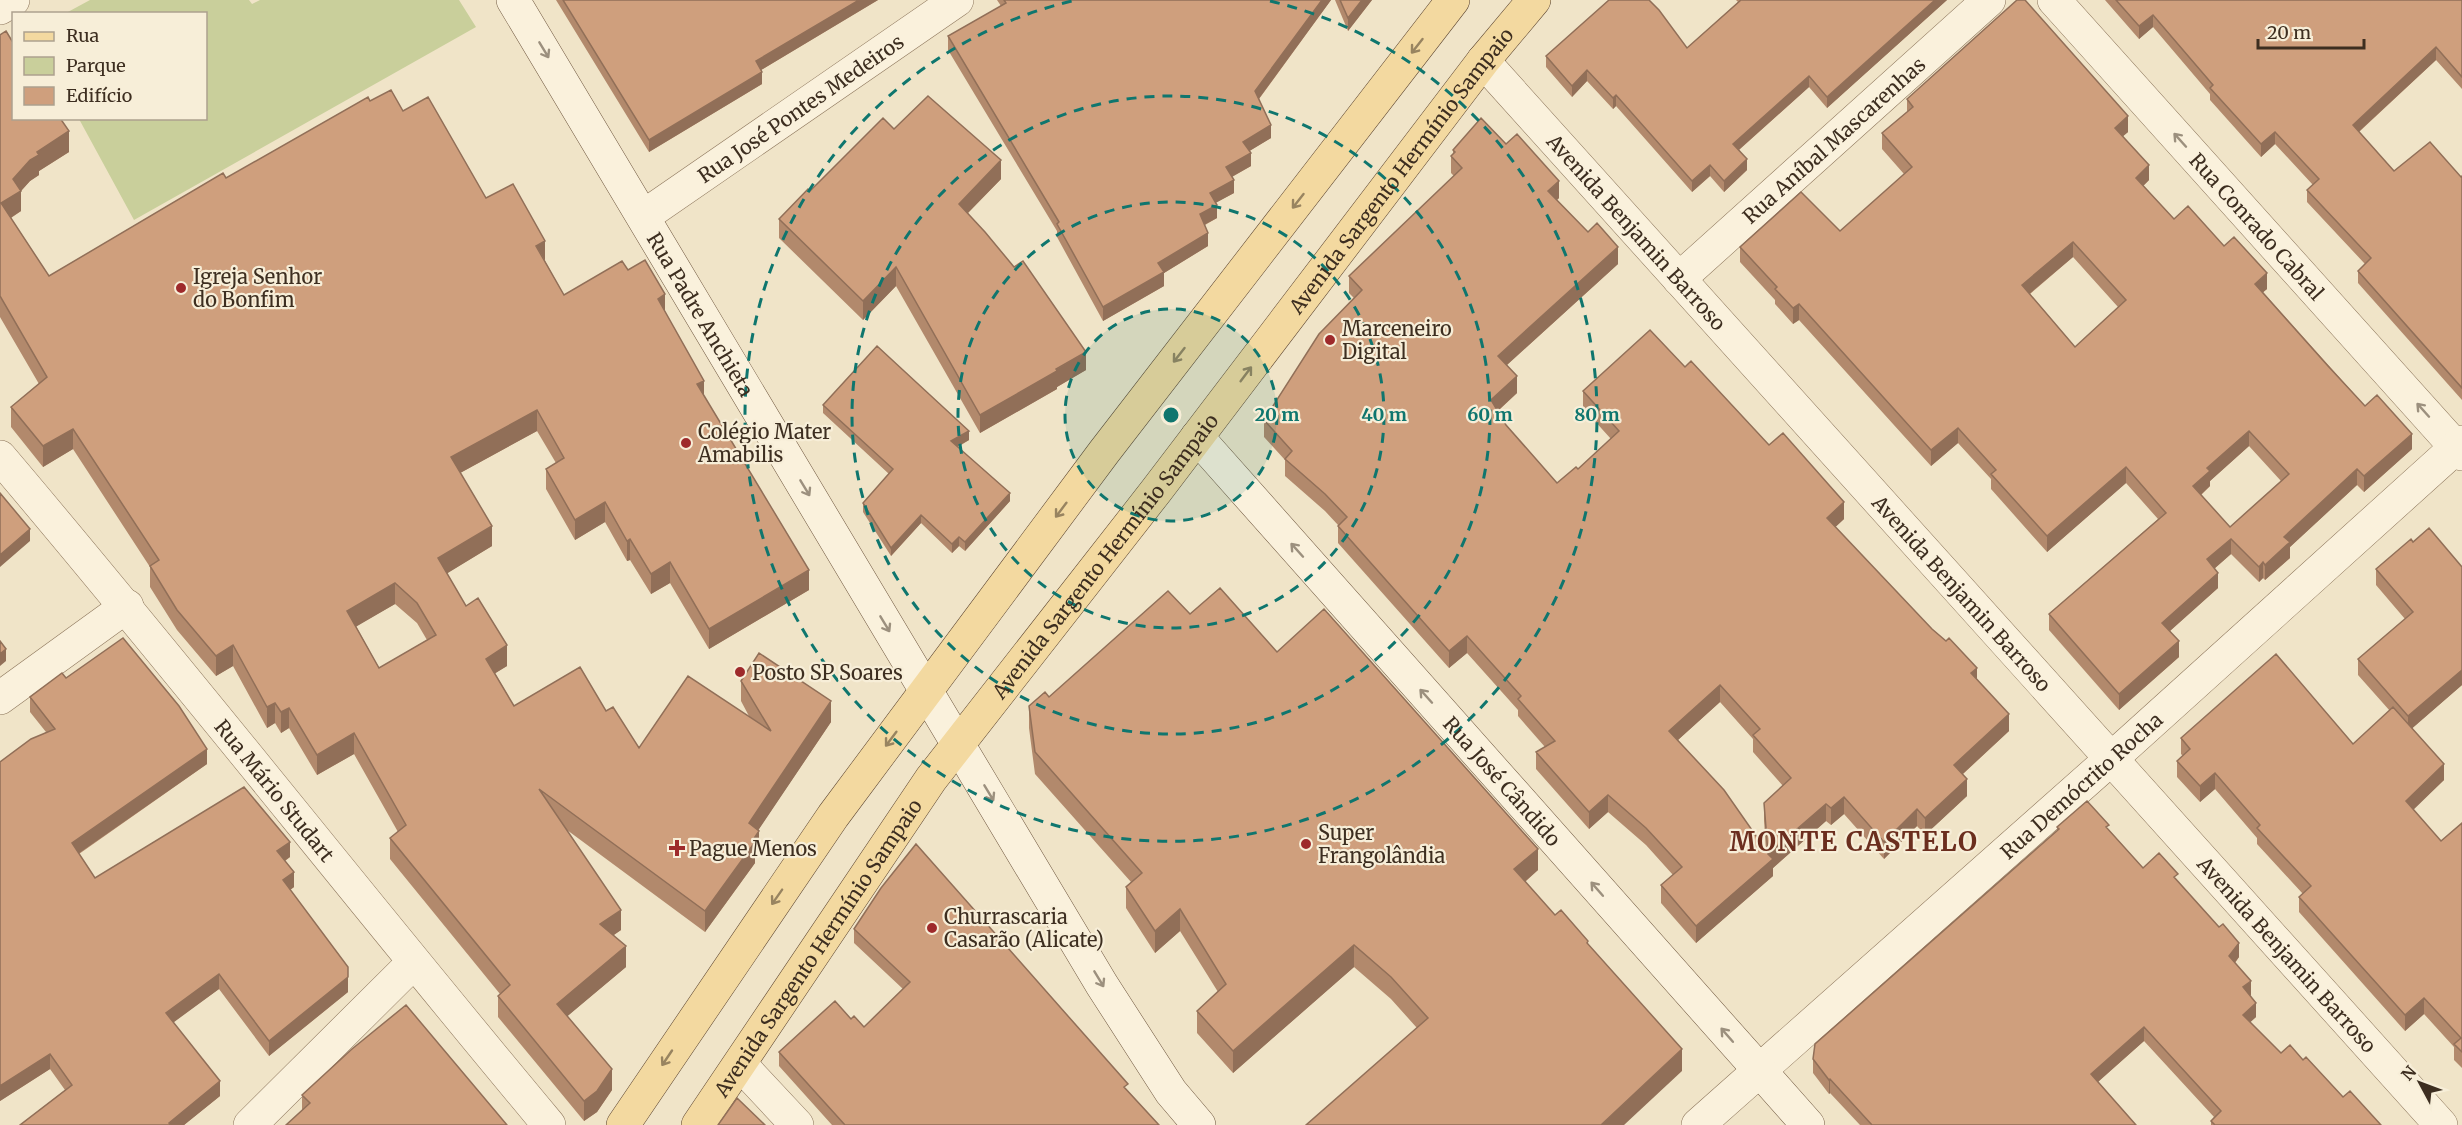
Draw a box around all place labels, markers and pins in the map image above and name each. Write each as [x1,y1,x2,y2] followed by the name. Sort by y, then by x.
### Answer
[193,264,322,312] place label: Igreja Senhor do Bonfim
[174,281,188,295] marker: Igreja Senhor do Bonfim
[1342,316,1452,364] place label: Marceneiro Digital
[1323,333,1337,347] marker: Marceneiro Digital
[1161,405,1181,425] centre of rings
[697,419,831,467] place label: Colégio Mater Amabilis
[679,436,693,450] marker: Colégio Mater Amabilis
[752,660,903,685] place label: Posto SP Soares
[733,665,747,679] marker: Posto SP Soares
[1318,820,1445,868] place label: Super Frangolândia
[689,836,817,861] place label: Pague Menos
[1299,837,1313,851] marker: Super Frangolândia
[670,841,684,855] marker: Pague Menos
[944,904,1104,952] place label: Churrascaria Casarão (Alicate)
[925,921,939,935] marker: Churrascaria Casarão (Alicate)

